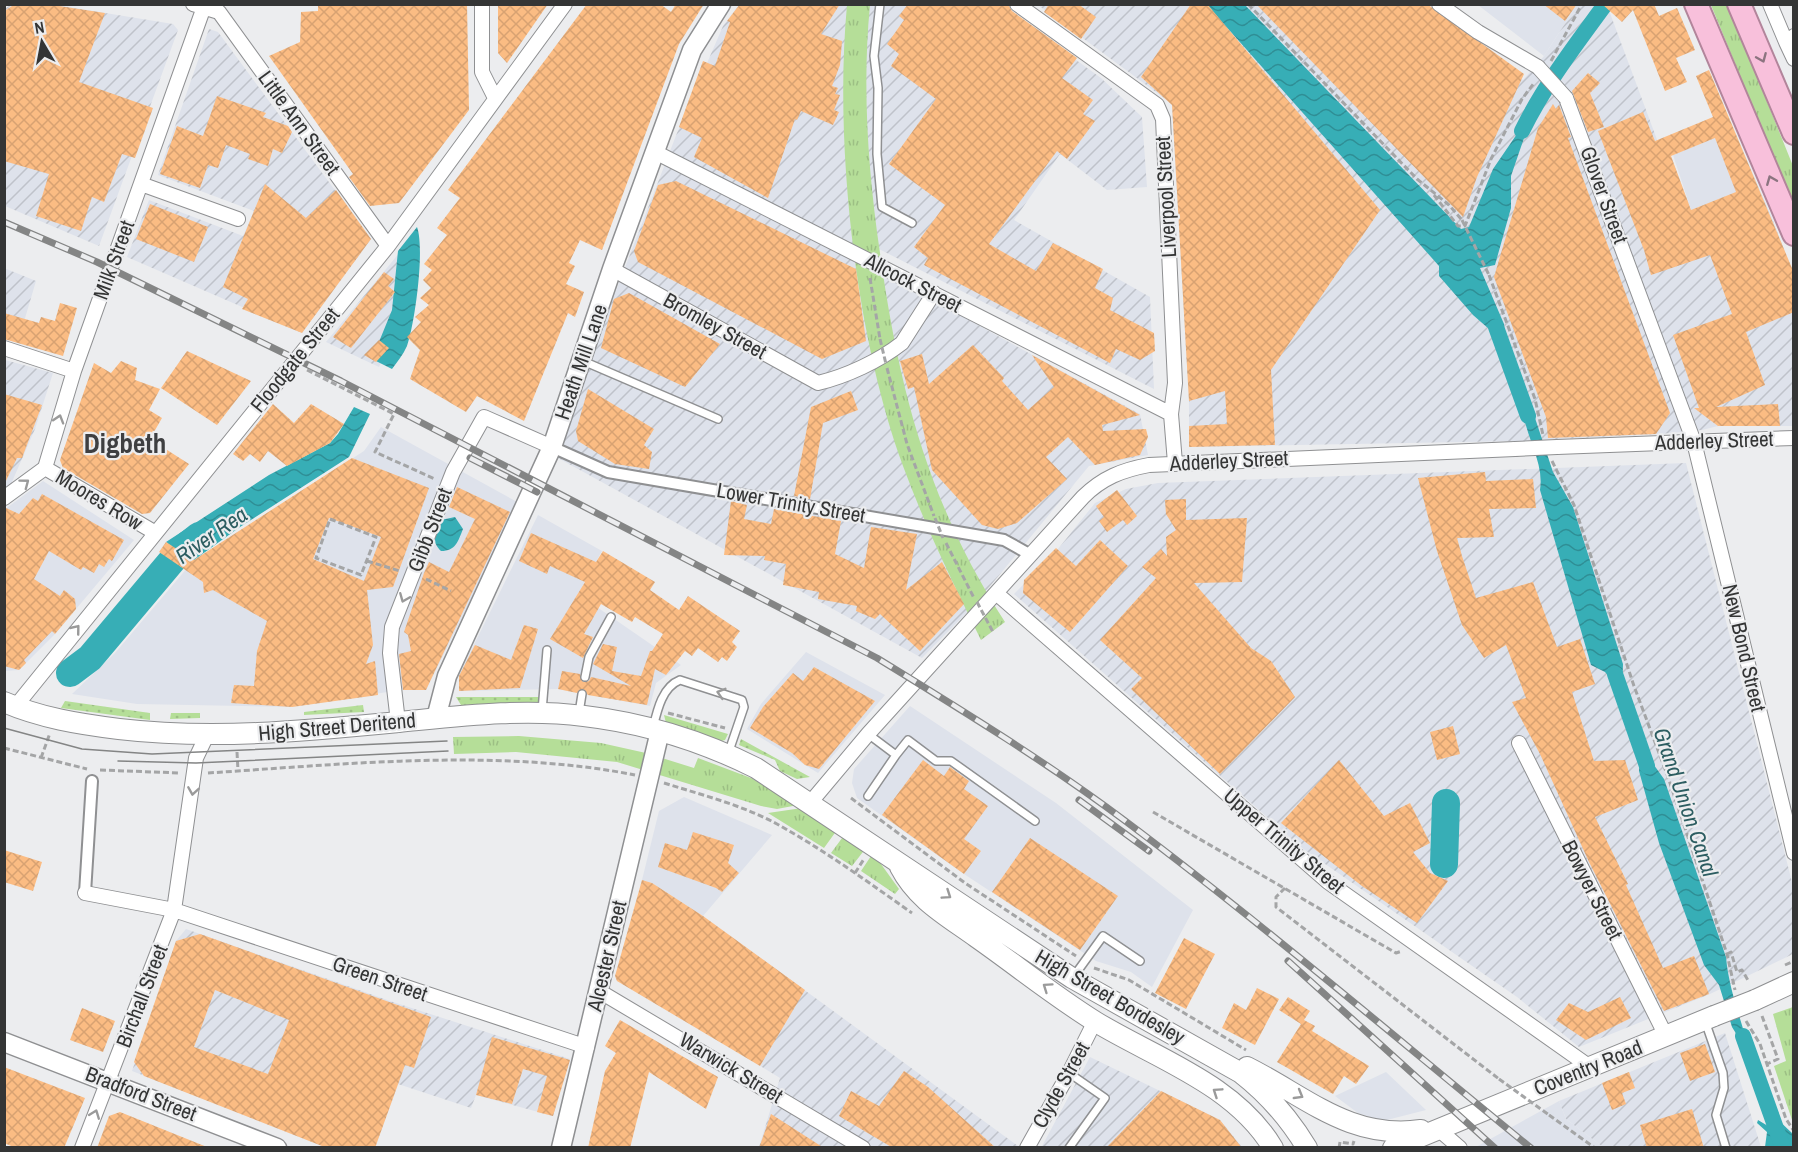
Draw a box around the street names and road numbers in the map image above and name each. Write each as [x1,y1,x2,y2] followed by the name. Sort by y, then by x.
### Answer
[252,65,347,181] street label: Little Ann Street
[1148,135,1183,258] street label: Liverpool Street
[1573,142,1636,248] street label: Glover Street
[86,216,141,303] street label: Milk Street
[859,245,967,319] street label: Allcock Street
[658,285,772,366] street label: Bromley Street
[547,300,614,424] street label: Heath Mill Lane
[243,301,346,418] street label: Floodgate Street
[1653,424,1774,457] street label: Adderley Street
[1168,443,1289,478] street label: Adderley Street
[50,462,149,537] street label: Moores Row
[715,475,868,530] street label: Lower Trinity Street
[400,483,459,576] street label: Gibb Street
[1716,581,1773,715] street label: New Bond Street
[257,705,417,748] street label: High Street Deritend
[1217,781,1351,900] street label: Upper Trinity Street
[1555,835,1630,945] street label: Bowyer Street
[579,897,633,1015] street label: Alcester Street
[109,940,175,1052] street label: Birchall Street
[1030,942,1191,1051] street label: High Street Bordesley
[329,949,432,1008] street label: Green Street
[674,1025,789,1110] street label: Warwick Street
[1529,1033,1646,1102] street label: Coventry Road
[1025,1036,1096,1133] street label: Clyde Street
[81,1059,201,1128] street label: Bradford Street

